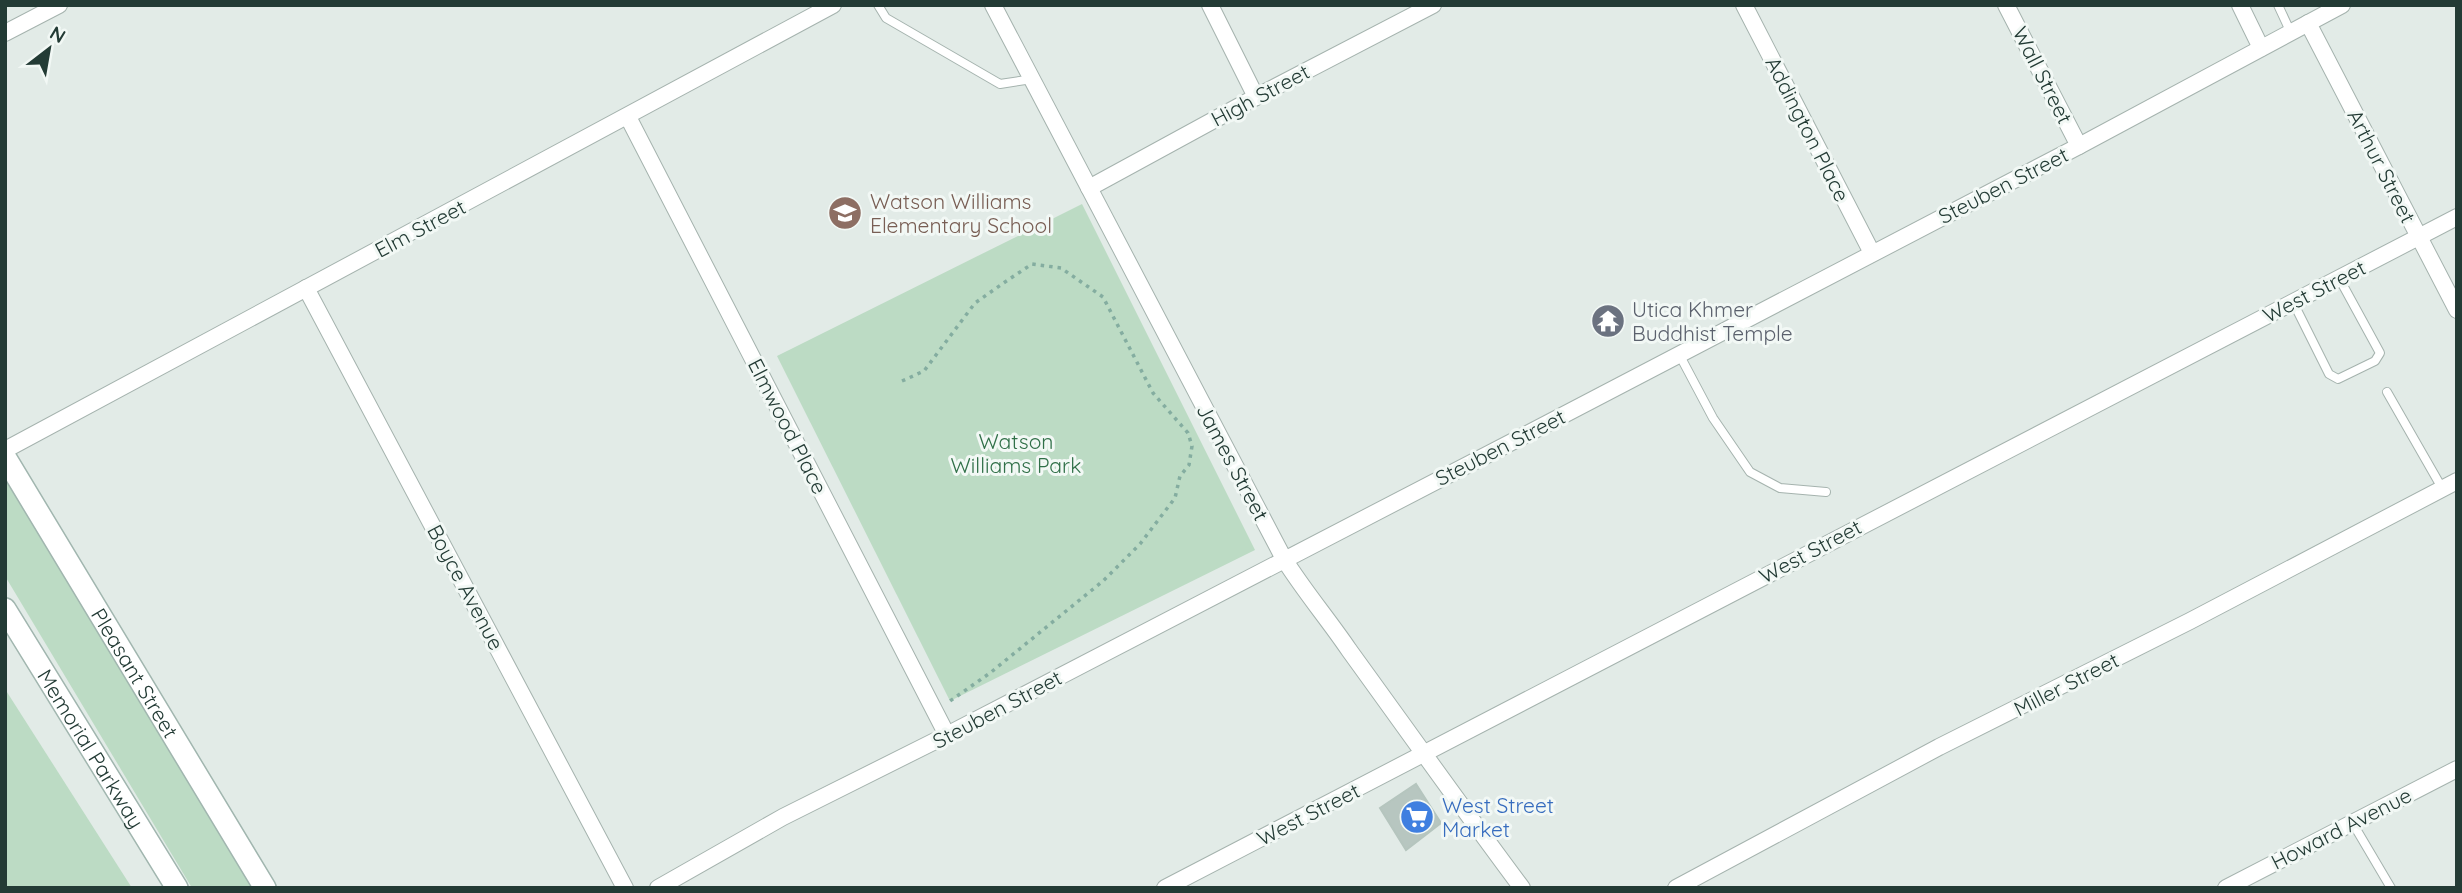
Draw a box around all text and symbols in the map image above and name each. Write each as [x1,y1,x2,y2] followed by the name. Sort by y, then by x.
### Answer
[14,14,84,84] north arrow
[46,21,70,48] text: N
[2007,22,2079,128] street label: Wall Street
[1760,52,1856,206] street label: Addington Place
[1206,58,1314,132] street label: High Street
[2342,105,2422,227] street label: Arthur Street
[1934,141,2072,229] street label: Steuben Street
[870,188,1052,238] place label: Watson Williams Elementary School
[370,193,470,263] street label: Elm Street
[826,194,864,232] school or university icon: Watson Williams Elementary School
[2258,254,2370,328] street label: West Street
[1632,296,1793,346] place label: Utica Khmer Buddhist Temple
[1589,302,1627,340] temple icon: Utica Khmer Buddhist Temple
[743,354,833,498] street label: Elmwood Place
[1191,399,1275,525] street label: James Street
[1431,403,1569,491] street label: Steuben Street
[951,428,1081,478] park label: Watson Williams Park
[1754,513,1866,589] street label: West Street
[422,520,510,654] street label: Boyce Avenue
[86,603,184,742] street label: Pleasant Street
[2009,646,2123,722] street label: Miller Street
[32,664,150,833] street label: Memorial Parkway
[928,664,1066,754] street label: Steuben Street
[1252,777,1364,851] street label: West Street
[2266,781,2416,875] street label: Howard Avenue
[1442,792,1554,842] place label: West Street Market
[1398,798,1436,836] supermarket icon: West Street Market

